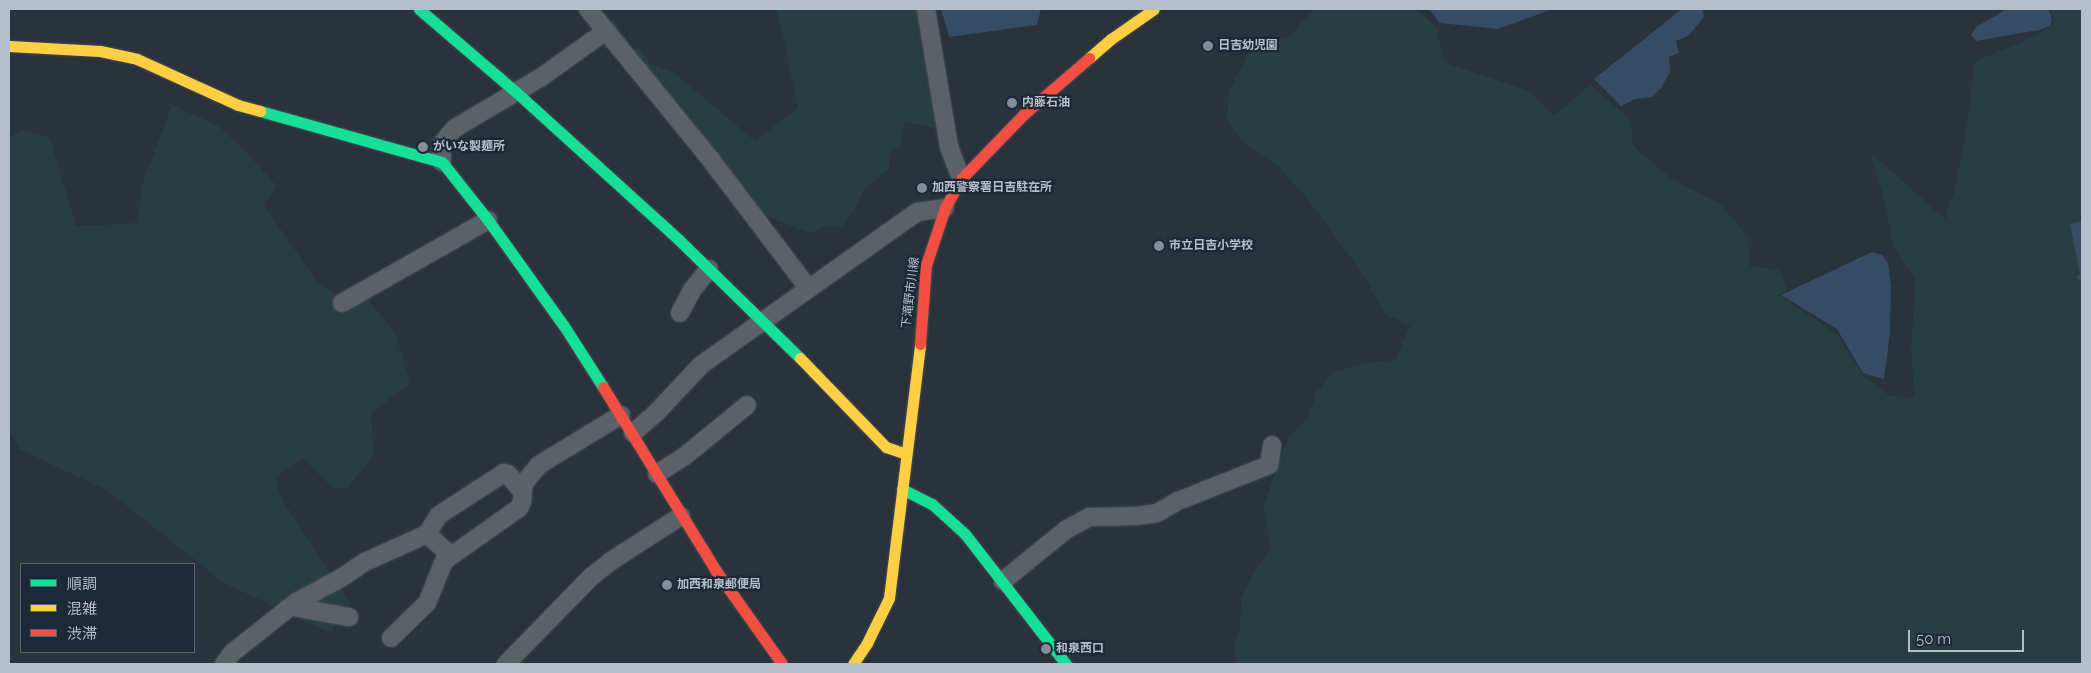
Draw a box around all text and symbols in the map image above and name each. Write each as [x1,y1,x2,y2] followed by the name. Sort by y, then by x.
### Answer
[1218,39,1278,53] place label: 日吉幼児園
[1202,40,1214,52] marker: 日吉幼児園
[1022,96,1070,110] place label: 内藤石油
[1006,97,1018,109] marker: 内藤石油
[433,140,505,154] place label: がいな製麺所
[417,141,429,153] marker: がいな製麺所
[932,181,1052,195] place label: 加西警察署日吉駐在所
[916,182,928,194] marker: 加西警察署日吉駐在所
[1169,239,1253,253] place label: 市立日吉小学校
[1153,240,1165,252] marker: 市立日吉小学校
[899,256,923,330] street label: 下滝野市川線
[20,563,195,653] legend
[67,575,97,593] text: 順調
[677,578,761,592] place label: 加西和泉郵便局
[661,579,673,591] marker: 加西和泉郵便局
[67,600,97,618] text: 混雑
[1911,620,2027,652] scale bar
[67,625,97,643] text: 渋滞
[1916,630,1951,648] text: 50 m
[1056,642,1104,656] place label: 和泉西口
[1040,643,1052,655] marker: 和泉西口

